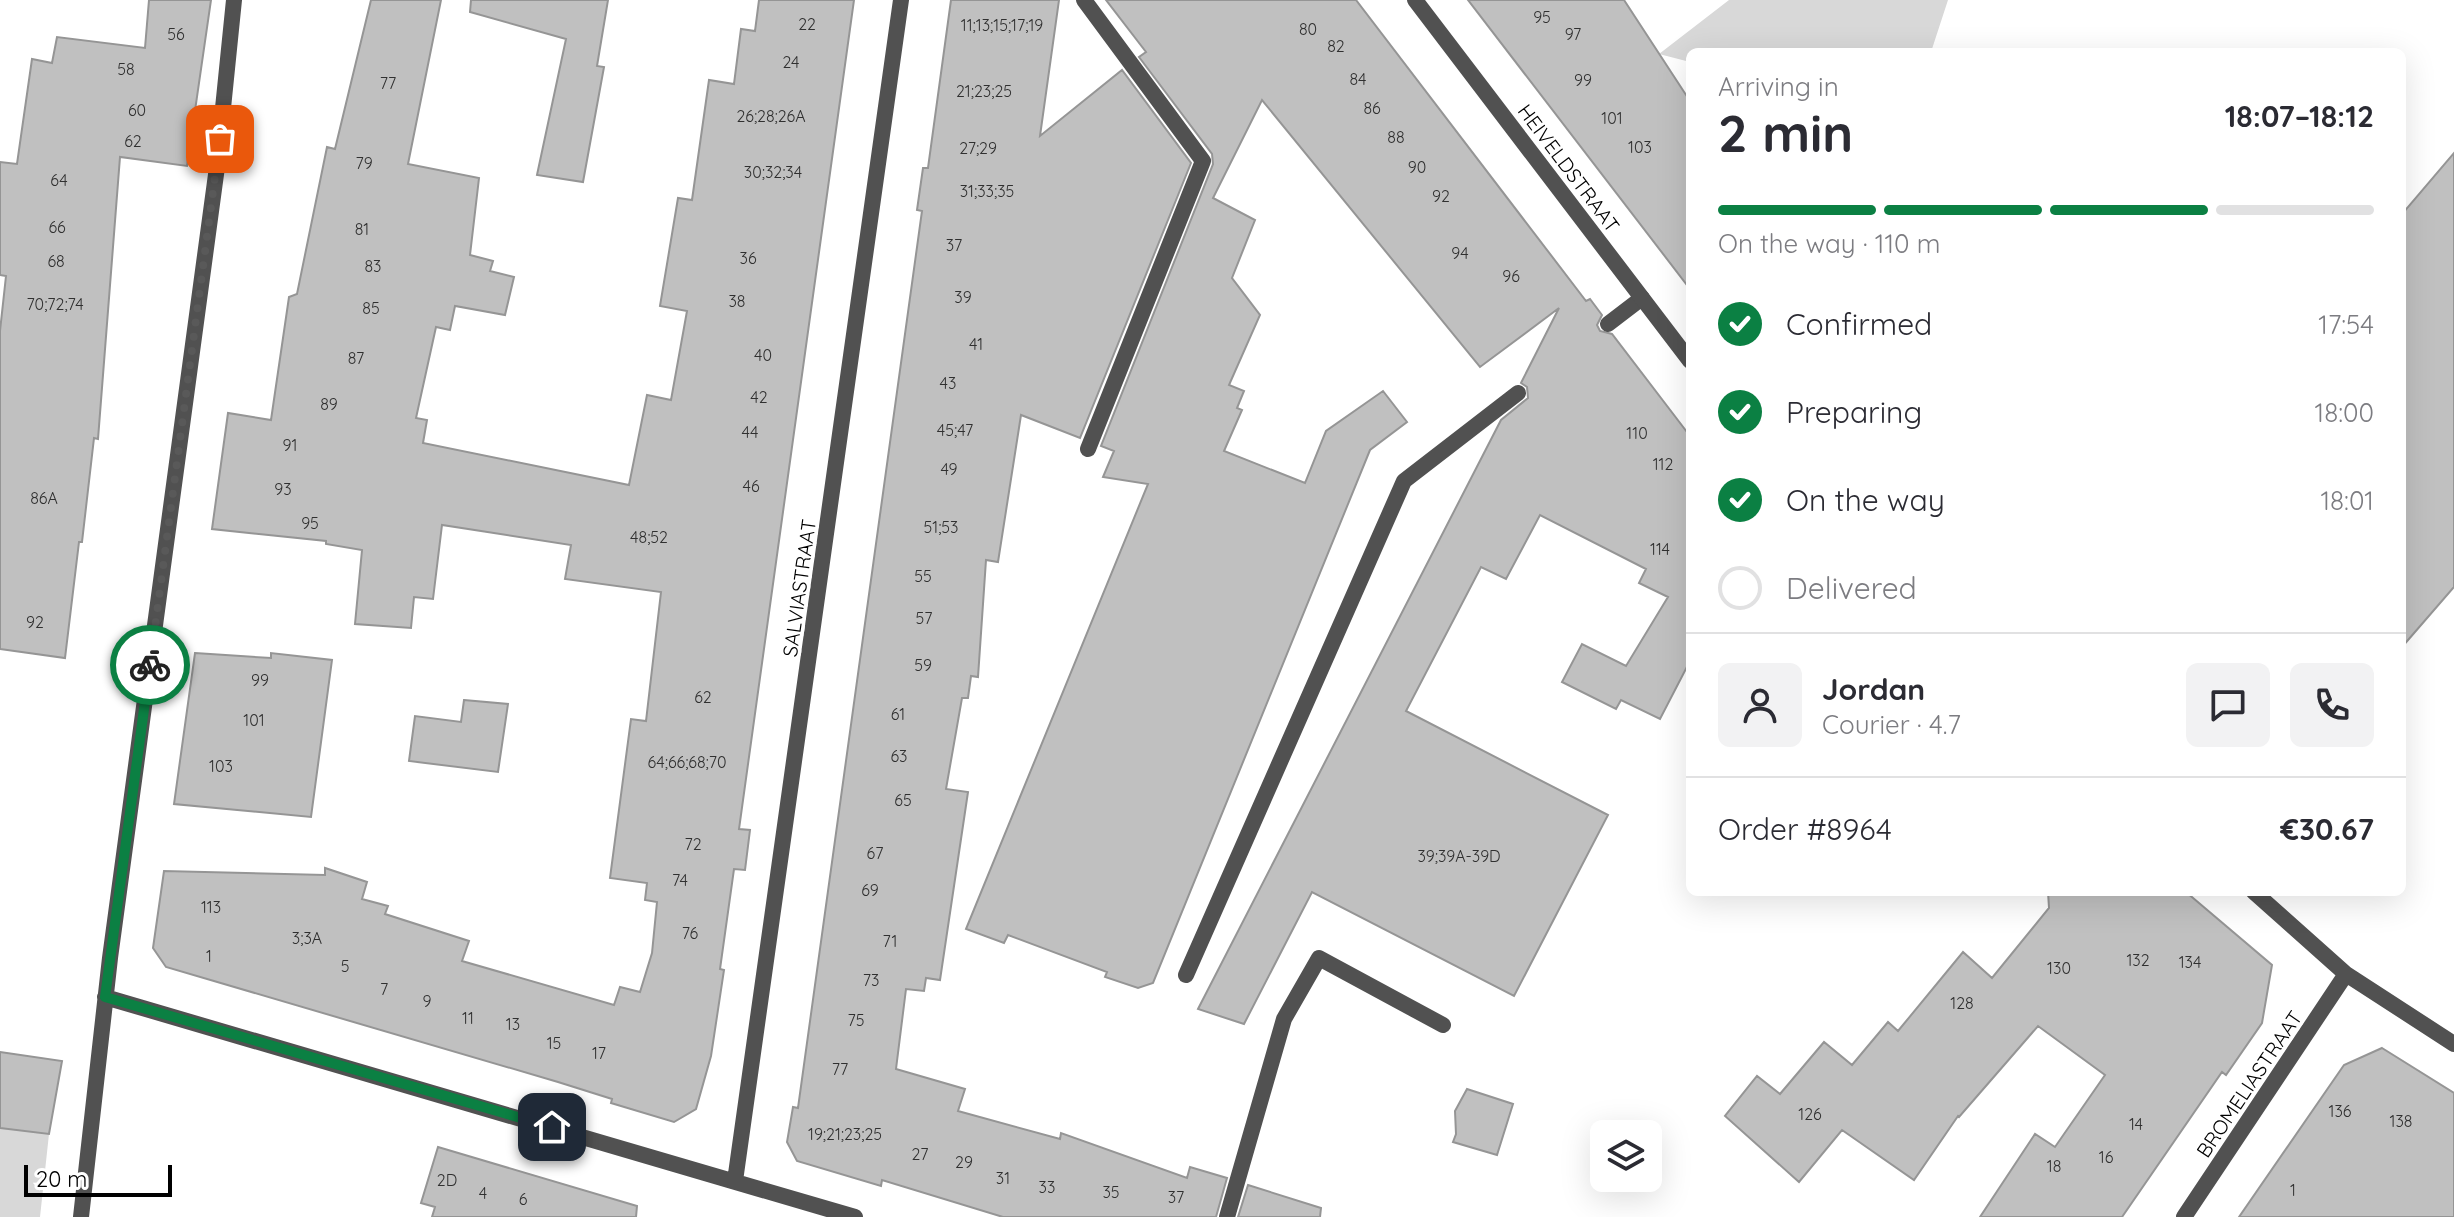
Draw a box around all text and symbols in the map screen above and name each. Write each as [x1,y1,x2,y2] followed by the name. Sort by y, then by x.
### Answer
[1533,7,1551,27] house number: 95
[798,14,816,34] house number: 22
[961,15,1043,35] house number: 11;13;15;17;19
[1299,19,1317,39] house number: 80
[167,24,185,44] house number: 56
[1565,24,1581,44] house number: 97
[1327,36,1345,56] house number: 82
[782,52,800,72] house number: 24
[117,59,135,79] house number: 58
[1349,69,1367,89] house number: 84
[1574,70,1592,90] house number: 99
[1718,70,1839,103] text: Arriving in
[380,73,396,93] house number: 77
[956,81,1012,101] house number: 21;23;25
[2225,97,2374,135] text: 18:07–18:12
[1363,98,1381,118] house number: 86
[1513,99,1625,237] street label: HEIVELDSTRAAT
[128,100,146,120] house number: 60
[1718,100,1853,165] text: 2 min
[186,105,254,173] pin
[736,106,806,126] house number: 26;28;26A
[1601,108,1623,128] house number: 101
[198,117,242,161] icon: bag
[1387,127,1405,147] house number: 88
[124,131,142,151] house number: 62
[1628,137,1652,157] house number: 103
[959,138,997,158] house number: 27;29
[355,153,373,173] house number: 79
[1408,157,1426,177] house number: 90
[744,162,802,182] house number: 30;32;34
[50,170,68,190] house number: 64
[960,181,1014,201] house number: 31;33;35
[1432,186,1450,206] house number: 92
[48,217,66,237] house number: 66
[355,219,369,239] house number: 81
[1718,227,1940,260] text: On the way · 110 m
[946,235,962,255] house number: 37
[1451,243,1469,263] house number: 94
[740,248,757,268] house number: 36
[47,251,65,271] house number: 68
[364,256,382,276] house number: 83
[1502,266,1520,286] house number: 96
[954,287,972,307] house number: 39
[728,291,746,311] house number: 38
[26,294,84,314] house number: 70;72;74
[362,298,380,318] house number: 85
[1718,302,1762,346] icon: check
[1786,305,1932,343] text: Confirmed
[2318,308,2374,341] text: 17:54
[969,334,983,354] house number: 41
[754,345,772,365] house number: 40
[348,348,364,368] house number: 87
[940,373,956,393] house number: 43
[750,387,768,407] house number: 42
[1718,390,1762,434] icon: check
[1786,393,1922,431] text: Preparing
[320,394,338,414] house number: 89
[2315,396,2374,429] text: 18:00
[937,420,973,440] house number: 45;47
[742,422,758,442] house number: 44
[1626,423,1648,443] house number: 110
[283,435,297,455] house number: 91
[1653,454,1673,474] house number: 112
[940,459,958,479] house number: 49
[742,476,760,496] house number: 46
[1718,478,1762,522] icon: check
[274,479,292,499] house number: 93
[1786,481,1945,519] text: On the way
[2320,484,2374,517] text: 18:01
[30,488,58,508] house number: 86A
[301,513,319,533] house number: 95
[924,517,958,537] house number: 51;53
[777,518,821,658] street label: SALVIASTRAAT
[630,527,668,547] house number: 48;52
[1650,539,1670,559] house number: 114
[914,566,932,586] house number: 55
[1786,569,1917,607] text: Delivered
[916,608,932,628] house number: 57
[26,612,44,632] house number: 92
[110,625,190,705] courier
[128,643,172,687] icon: bike
[914,655,932,675] house number: 59
[1718,663,1802,747] button: person
[2186,663,2270,747] button: chat
[2290,663,2374,747] button: phone
[251,670,269,690] house number: 99
[1822,670,1925,708] text: Jordan
[694,687,712,707] house number: 62
[891,704,905,724] house number: 61
[1822,708,1961,741] text: Courier · 4.7
[243,710,265,730] house number: 101
[891,746,908,766] house number: 63
[647,752,727,772] house number: 64;66;68;70
[209,756,233,776] house number: 103
[894,790,912,810] house number: 65
[1718,810,1892,848] text: Order #8964
[2280,810,2374,848] text: €30.67
[684,834,702,854] house number: 72
[867,843,883,863] house number: 67
[1417,846,1501,866] house number: 39;39A-39D
[672,870,688,890] house number: 74
[861,880,879,900] house number: 69
[201,897,221,917] house number: 113
[682,923,699,943] house number: 76
[292,928,322,948] house number: 3;3A
[883,931,897,951] house number: 71
[206,946,212,966] house number: 1
[2126,950,2150,970] house number: 132
[2179,952,2201,972] house number: 134
[341,956,349,976] house number: 5
[2047,958,2071,978] house number: 130
[863,970,879,990] house number: 73
[380,979,388,999] house number: 7
[423,991,432,1011] house number: 9
[1950,993,1974,1013] house number: 128
[2191,1006,2307,1162] street label: BROMELIASTRAAT
[462,1008,474,1028] house number: 11
[848,1010,864,1030] house number: 75
[506,1014,520,1034] house number: 13
[547,1033,561,1053] house number: 15
[592,1043,606,1063] house number: 17
[832,1059,848,1079] house number: 77
[518,1093,586,1161] pin
[2329,1101,2352,1121] house number: 136
[1798,1104,1822,1124] house number: 126
[530,1105,574,1149] icon: home
[2390,1111,2412,1131] house number: 138
[2129,1114,2143,1134] house number: 14
[1590,1120,1662,1192] map controls
[1590,1120,1662,1192] button: layers
[808,1124,882,1144] house number: 19;21;23;25
[912,1144,928,1164] house number: 27
[2099,1147,2114,1167] house number: 16
[955,1152,973,1172] house number: 29
[2047,1156,2061,1176] house number: 18
[24,1161,172,1197] scale bar
[36,1165,87,1193] text: 20 m
[996,1168,1010,1188] house number: 31
[437,1170,457,1190] house number: 2D
[1039,1177,1055,1197] house number: 33
[2290,1180,2296,1200] house number: 1
[1102,1182,1120,1202] house number: 35
[479,1183,487,1203] house number: 4
[1168,1187,1184,1207] house number: 37
[519,1189,528,1209] house number: 6

